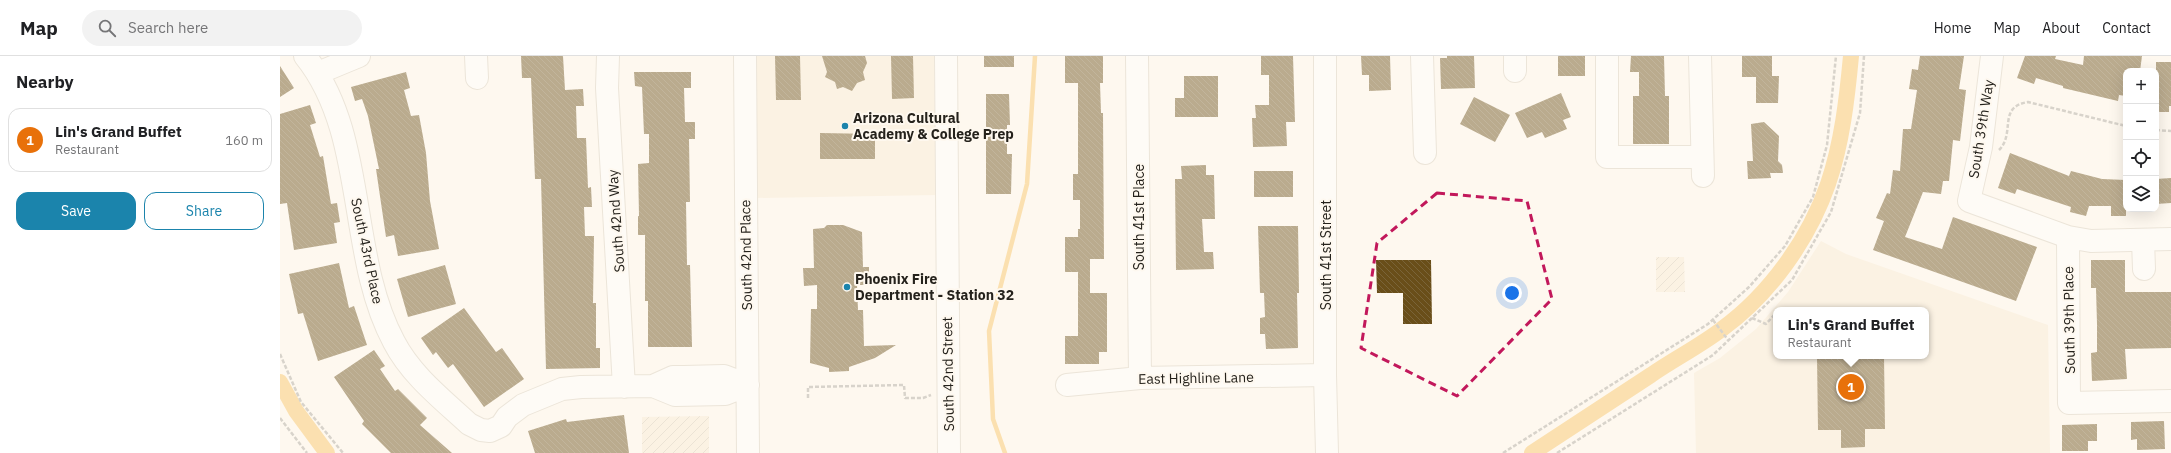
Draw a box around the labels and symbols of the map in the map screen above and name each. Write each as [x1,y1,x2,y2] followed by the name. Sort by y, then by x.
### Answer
[1964,78,1998,180] street label: South 39th Way
[853,109,1014,143] place label: Arizona Cultural Academy & College Prep
[840,121,850,131] marker: Arizona Cultural Academy & College Prep
[1130,164,1148,270] street label: South 41st Place
[603,169,629,273] street label: South 42nd Way
[347,196,387,306] street label: South 43rd Place
[736,199,756,310] street label: South 42nd Place
[1317,200,1335,310] street label: South 41st Street
[2059,266,2079,374] street label: South 39th Place
[855,270,1014,304] place label: Phoenix Fire Department - Station 32
[842,282,852,292] marker: Phoenix Fire Department - Station 32
[1502,283,1522,303] your location
[938,316,958,431] street label: South 42nd Street
[1138,368,1254,388] street label: East Highline Lane
[1838,372,1864,402] pin: 1

